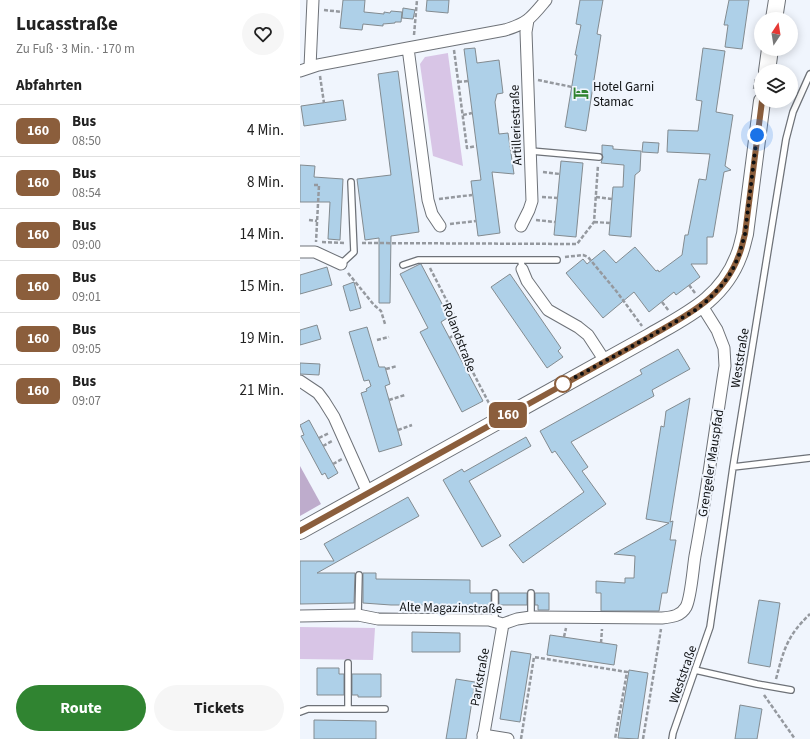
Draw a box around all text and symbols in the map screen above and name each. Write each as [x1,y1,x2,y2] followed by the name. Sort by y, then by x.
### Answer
[16,11,118,38] text: Lucasstraße
[754,12,798,56] north arrow
[754,12,798,108] map controls
[242,13,284,55] button: heart
[16,40,135,58] text: Zu Fuß · 3 Min. · 170 m
[754,64,798,108] button: layers
[16,75,82,96] text: Abfahrten
[593,78,654,111] place label: Hotel Garni Stamac
[506,84,526,166] street label: Artilleriestraße
[572,84,590,102] hotel icon: Hotel Garni Stamac
[72,111,96,132] text: Bus
[247,120,284,141] text: 4 Min.
[27,121,49,141] text: 160
[747,125,767,145] your location
[72,132,101,150] text: 08:50
[72,163,96,184] text: Bus
[247,172,284,193] text: 8 Min.
[27,173,49,193] text: 160
[72,184,101,202] text: 08:54
[72,215,96,236] text: Bus
[240,224,284,245] text: 14 Min.
[27,225,49,245] text: 160
[72,236,101,254] text: 09:00
[72,267,96,288] text: Bus
[240,276,284,297] text: 15 Min.
[27,277,49,297] text: 160
[72,288,101,306] text: 09:01
[438,300,481,375] street label: Rolandstraße
[72,319,96,340] text: Bus
[726,327,754,389] street label: Weststraße
[240,328,284,349] text: 19 Min.
[27,329,49,349] text: 160
[72,340,101,358] text: 09:05
[72,371,96,392] text: Bus
[554,375,572,393] unlabelled marker
[240,380,284,401] text: 21 Min.
[27,381,49,401] text: 160
[72,392,101,410] text: 09:07
[485,402,531,428] line badge: 160
[497,405,519,425] text: 160
[694,408,728,518] street label: Grengeler Mauspfad
[400,598,502,618] street label: Alte Magazinstraße
[665,643,701,706] street label: Weststraße
[466,647,494,708] street label: Parkstraße
[16,685,146,731] button: Route
[154,685,284,731] button: Tickets

